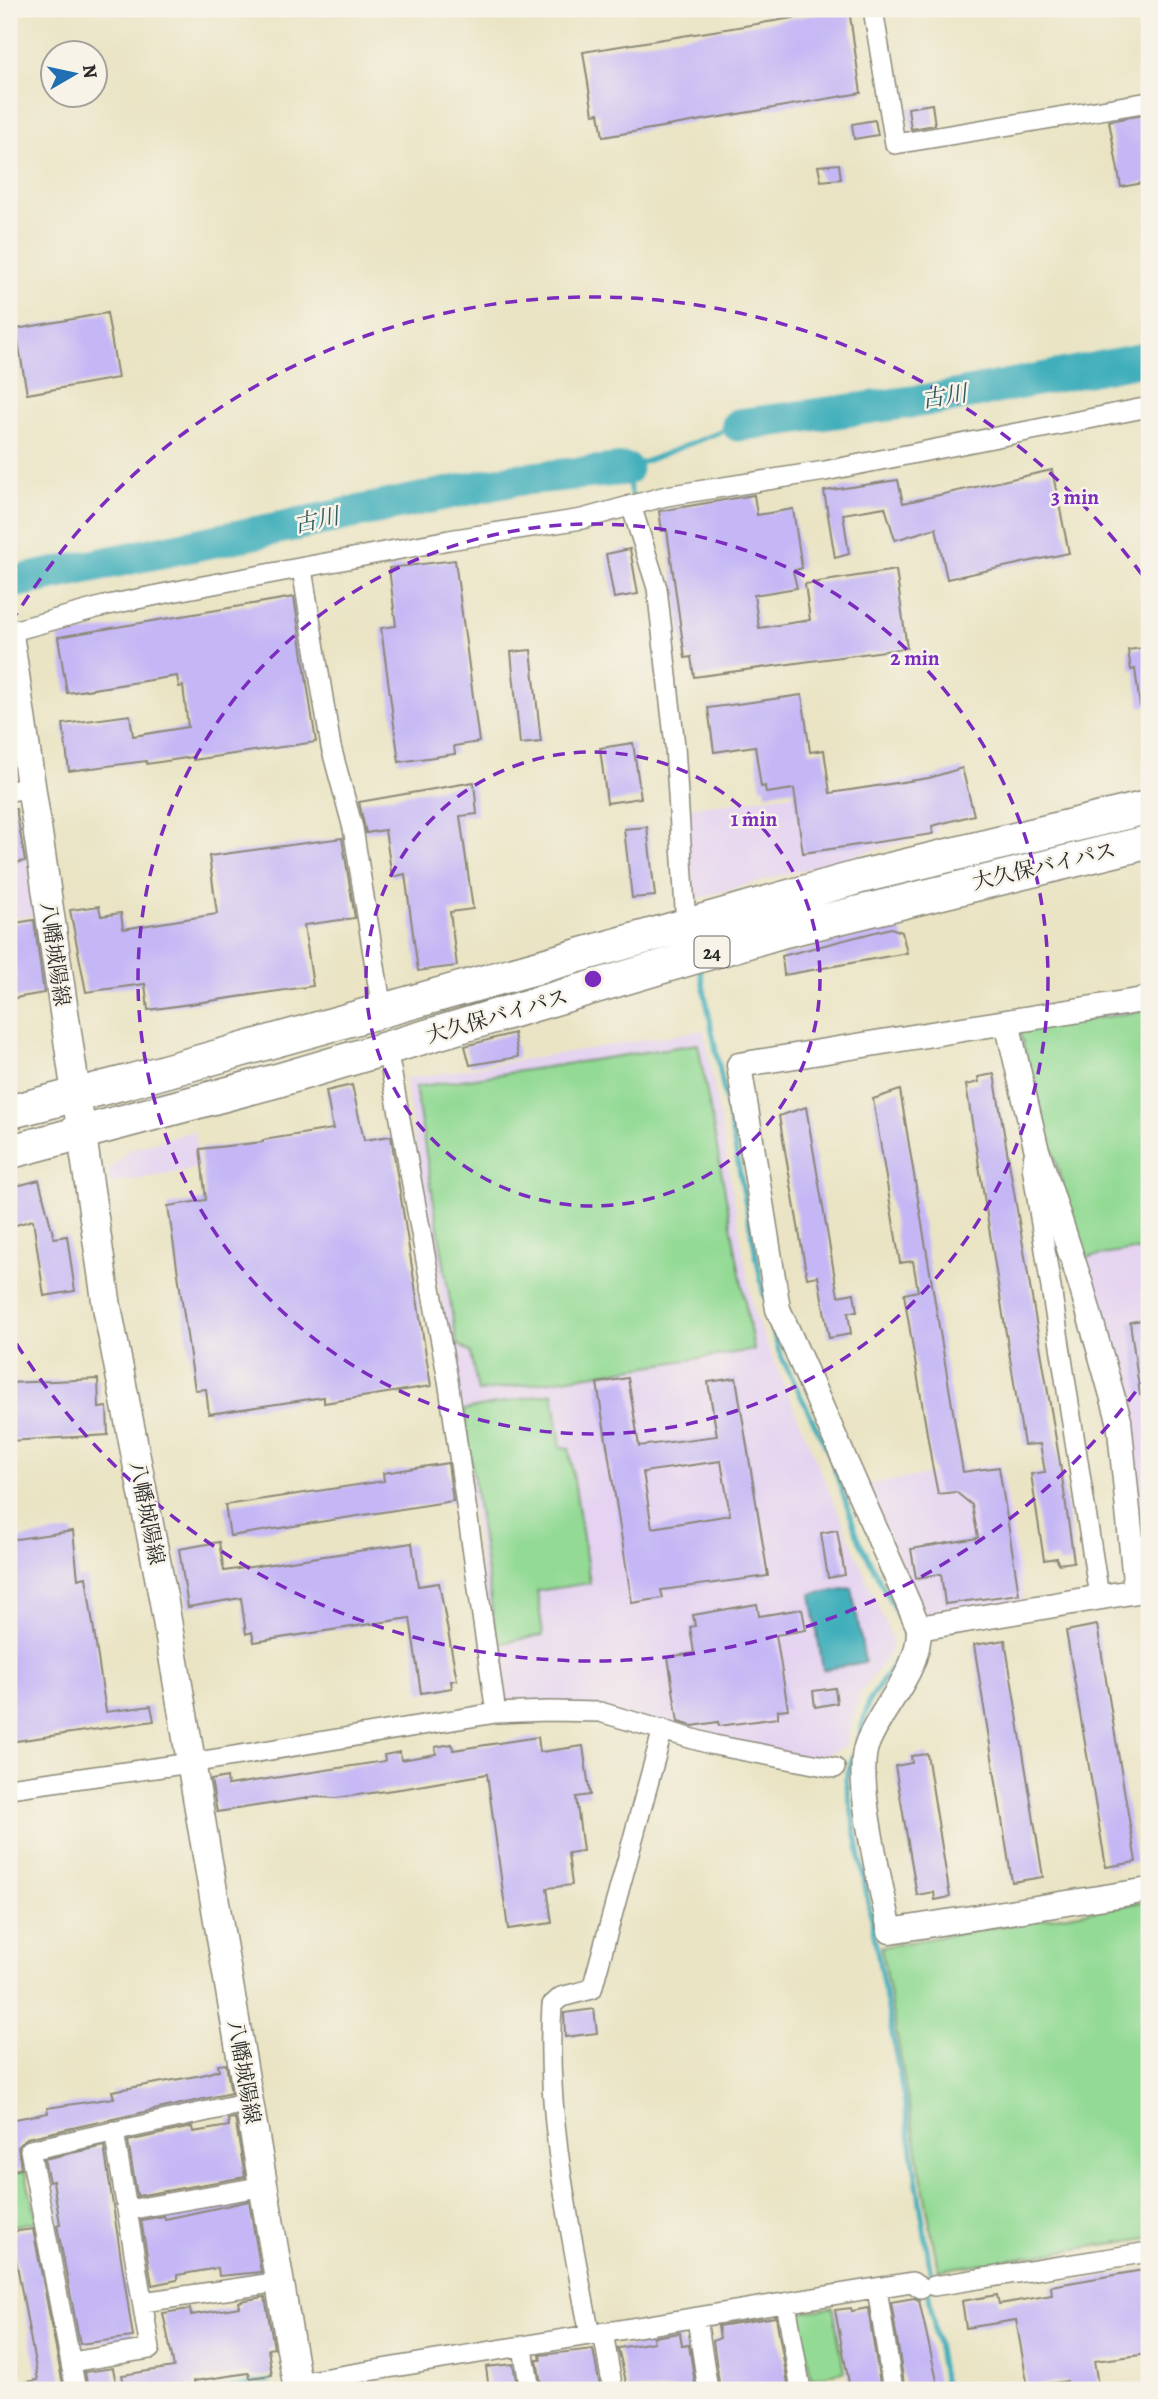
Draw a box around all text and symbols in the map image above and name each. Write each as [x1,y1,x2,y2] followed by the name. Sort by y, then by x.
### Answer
[38,38,108,108] north arrow
[76,63,104,81] text: N
[919,377,972,415] water label: 古川
[1051,483,1099,511] text: 3 min
[290,500,345,540] water label: 古川
[890,644,940,672] text: 2 min
[731,805,778,833] text: 1 min
[969,836,1119,896] street label: 大久保バイパス
[34,900,76,1008] street label: 八幡城陽線
[694,936,730,968] road number: 24
[581,967,605,991] centre of rings
[423,982,571,1050] street label: 大久保バイパス
[123,1459,171,1567] street label: 八幡城陽線
[221,2018,267,2126] street label: 八幡城陽線

